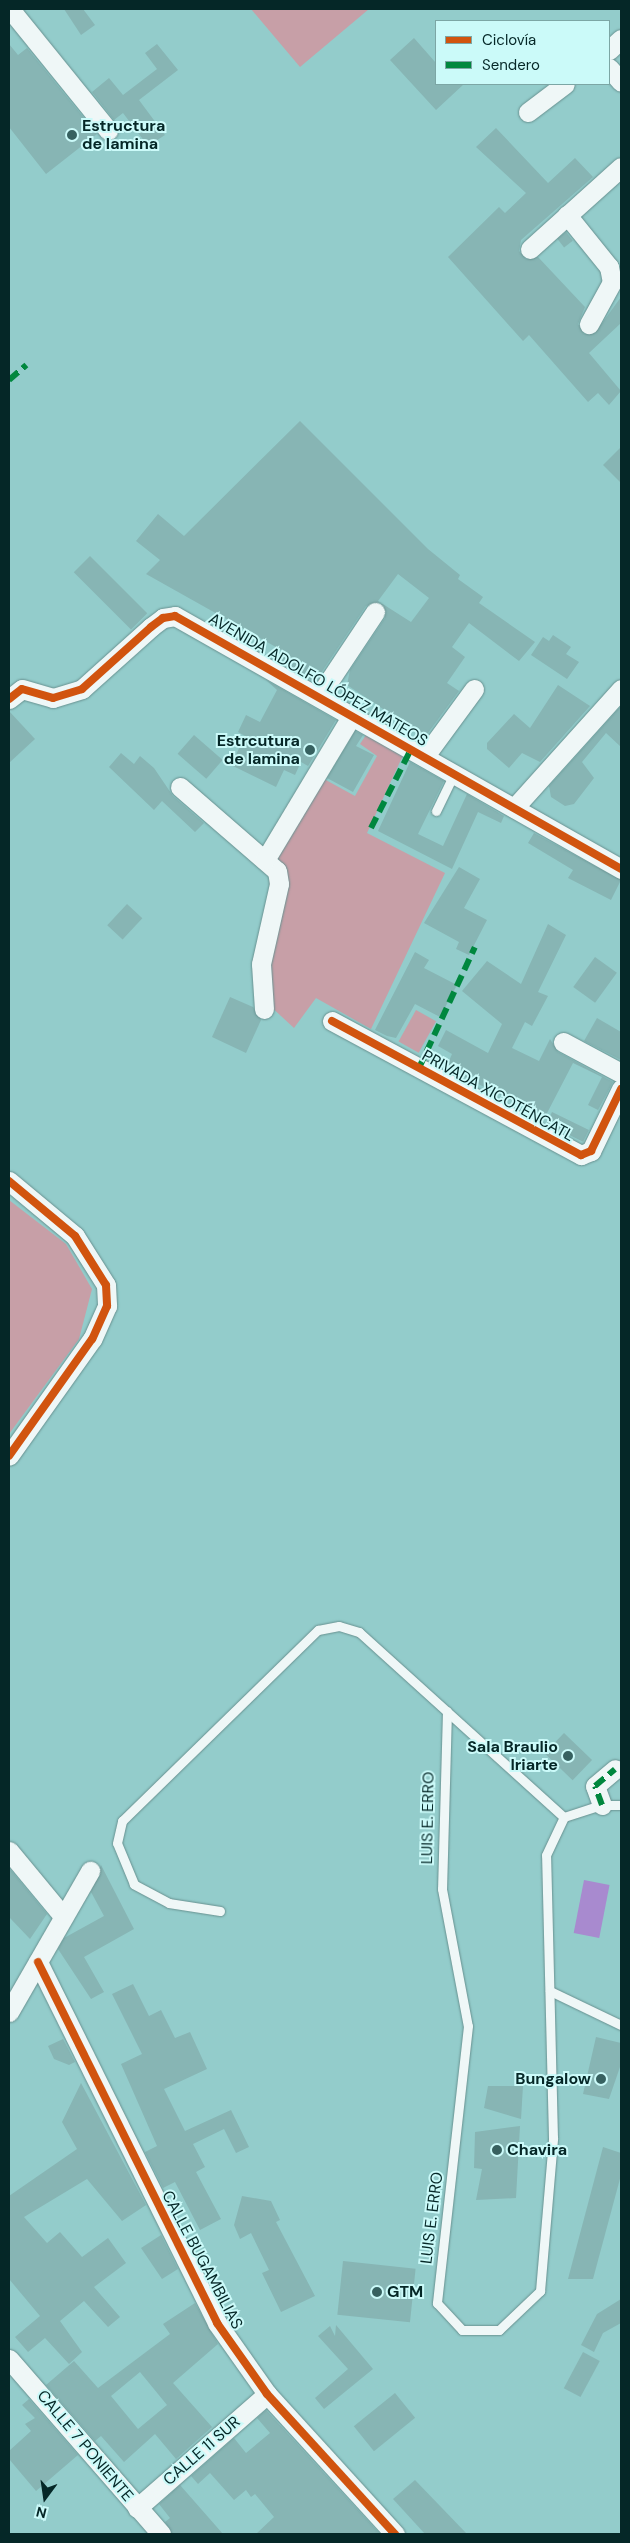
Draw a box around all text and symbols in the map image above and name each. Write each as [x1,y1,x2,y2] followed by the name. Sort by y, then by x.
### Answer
[435,20,610,85] legend
[482,30,536,50] text: Ciclovía
[482,55,540,75] text: Sendero
[82,116,165,154] place label: Estructura de lamina
[66,129,78,141] marker: Estructura de lamina
[205,609,431,751] street label: AVENIDA ADOLFO LÓPEZ MATEOS
[217,731,300,769] place label: Estrcutura de lamina
[304,744,316,756] marker: Estrcutura de lamina
[419,1046,577,1146] street label: PRIVADA XICOTÉNCATL
[467,1737,558,1775] place label: Sala Braulio Iriarte
[562,1750,574,1762] marker: Sala Braulio Iriarte
[418,1772,438,1864] street label: LUIS E. ERRO
[515,2069,591,2089] place label: Bungalow
[595,2073,607,2085] marker: Bungalow
[507,2140,567,2160] place label: Chavira
[491,2144,503,2156] marker: Chavira
[417,2171,447,2265] street label: LUIS E. ERRO
[157,2188,247,2332] street label: CALLE BUGAMBILIAS
[387,2282,423,2302] place label: GTM
[371,2286,383,2298] marker: GTM
[33,2386,137,2506] street label: CALLE 7 PONIENTE
[160,2412,244,2490] street label: CALLE 11 SUR
[20,2473,70,2523] north arrow
[34,2503,49,2523] text: N

